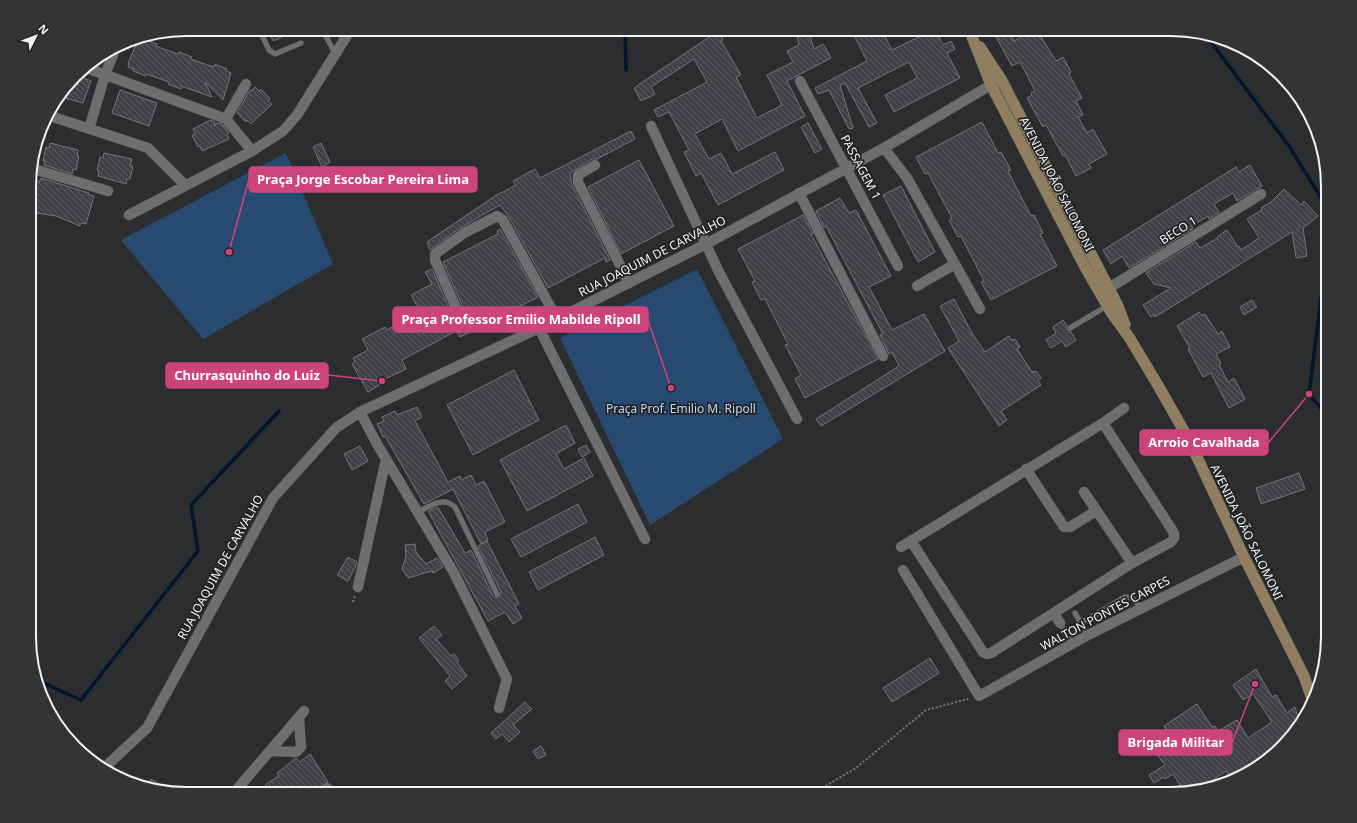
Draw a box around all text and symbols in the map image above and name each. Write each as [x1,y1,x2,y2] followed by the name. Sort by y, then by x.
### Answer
[16,16,56,56] north arrow
[35,21,52,37] text: N
[1016,114,1098,254] street label: AVENIDA JOÃO SALOMONI
[837,132,885,202] street label: PASSAGEM 1
[249,167,477,192] callout: Praça Jorge Escobar Pereira Lima
[257,170,469,188] text: Praça Jorge Escobar Pereira Lima
[575,211,729,301] street label: RUA JOAQUIM DE CARVALHO
[1156,212,1200,248] street label: BECO 1
[393,307,648,332] callout: Praça Professor Emilio Mabilde Ripoll
[401,310,641,328] text: Praça Professor Emilio Mabilde Ripoll
[166,363,328,388] callout: Churrasquinho do Luiz
[174,366,320,384] text: Churrasquinho do Luiz
[606,400,756,417] park label: Praça Prof. Emilio M. Ripoll
[1140,430,1268,455] callout: Arroio Cavalhada
[1148,433,1260,451] text: Arroio Cavalhada
[1207,461,1287,603] street label: AVENIDA JOÃO SALOMONI
[173,492,267,642] street label: RUA JOAQUIM DE CARVALHO
[1037,571,1173,654] street label: WALTON PONTES CARPES
[1119,730,1232,755] callout: Brigada Militar
[1128,733,1225,751] text: Brigada Militar

